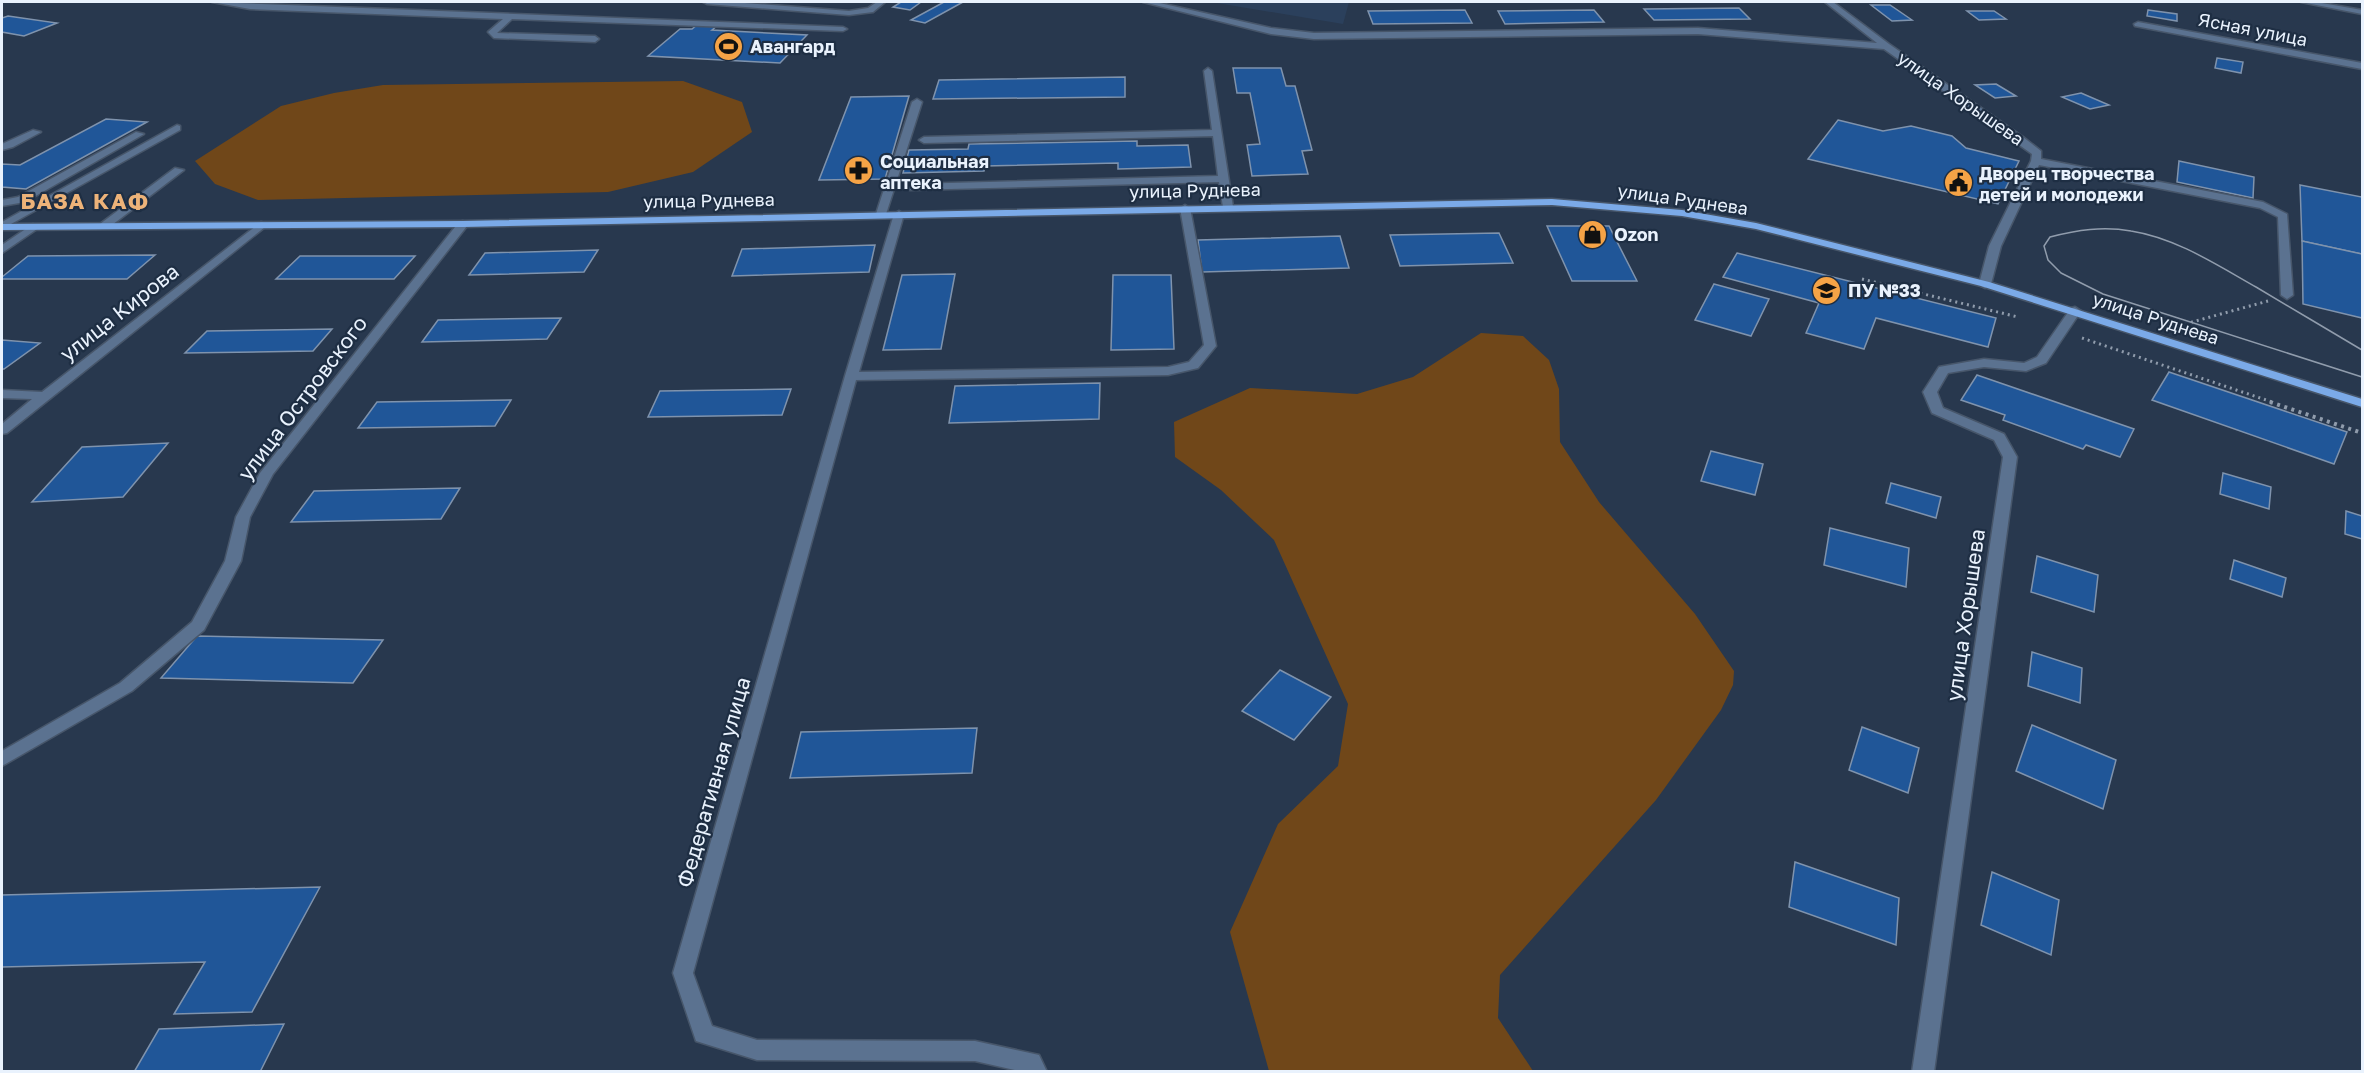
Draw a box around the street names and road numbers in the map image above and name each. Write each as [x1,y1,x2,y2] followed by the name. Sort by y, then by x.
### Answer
[2197,8,2309,50] street label: Ясная улица
[1894,46,2028,150] street label: улица Хорышева
[1129,178,1261,202] street label: улица Руднева
[1616,179,1750,219] street label: улица Руднева
[643,188,775,212] street label: улица Руднева
[54,258,184,366] street label: улица Кирова
[2090,287,2222,349] street label: улица Руднева
[232,311,372,485] street label: улица Островского
[1940,527,1990,703] street label: улица Хорышева
[670,674,756,890] street label: Федеративная улица

